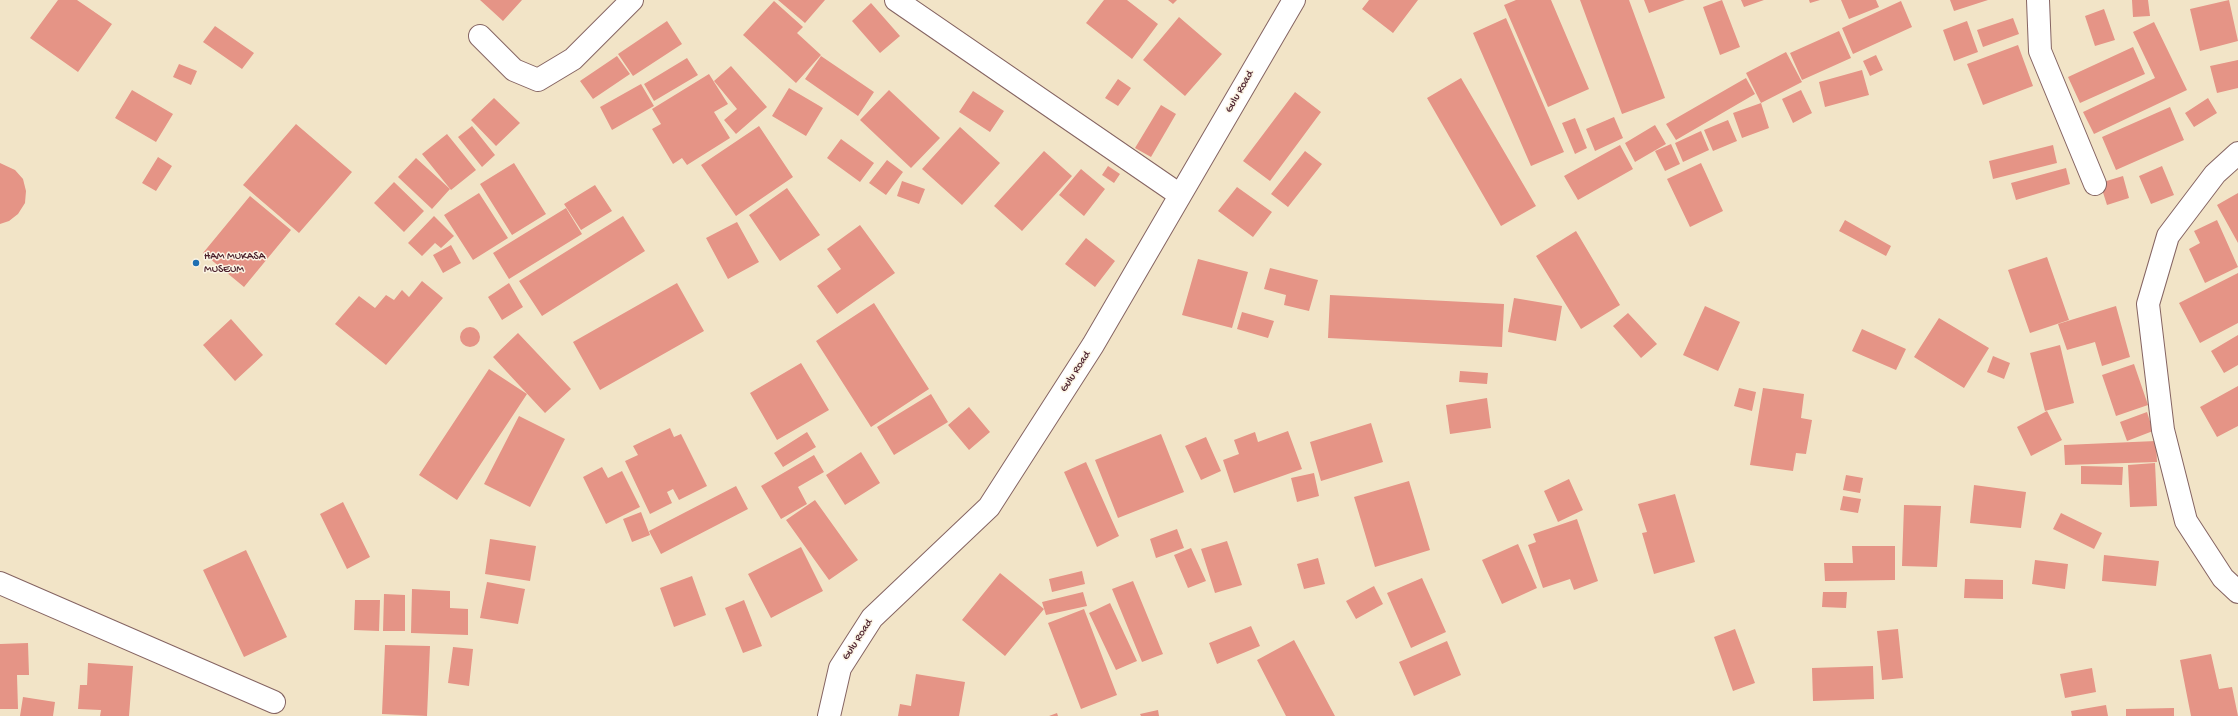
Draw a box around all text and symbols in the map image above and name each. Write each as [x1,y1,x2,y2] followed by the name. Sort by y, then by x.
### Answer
[1223,69,1257,115] street label: Gulu Road
[204,250,265,276] place label: HAM MUKASA MUSEUM
[191,258,201,268] marker: HAM MUKASA MUSEUM
[1058,349,1094,395] street label: Gulu Road
[840,617,876,663] street label: Gulu Road

